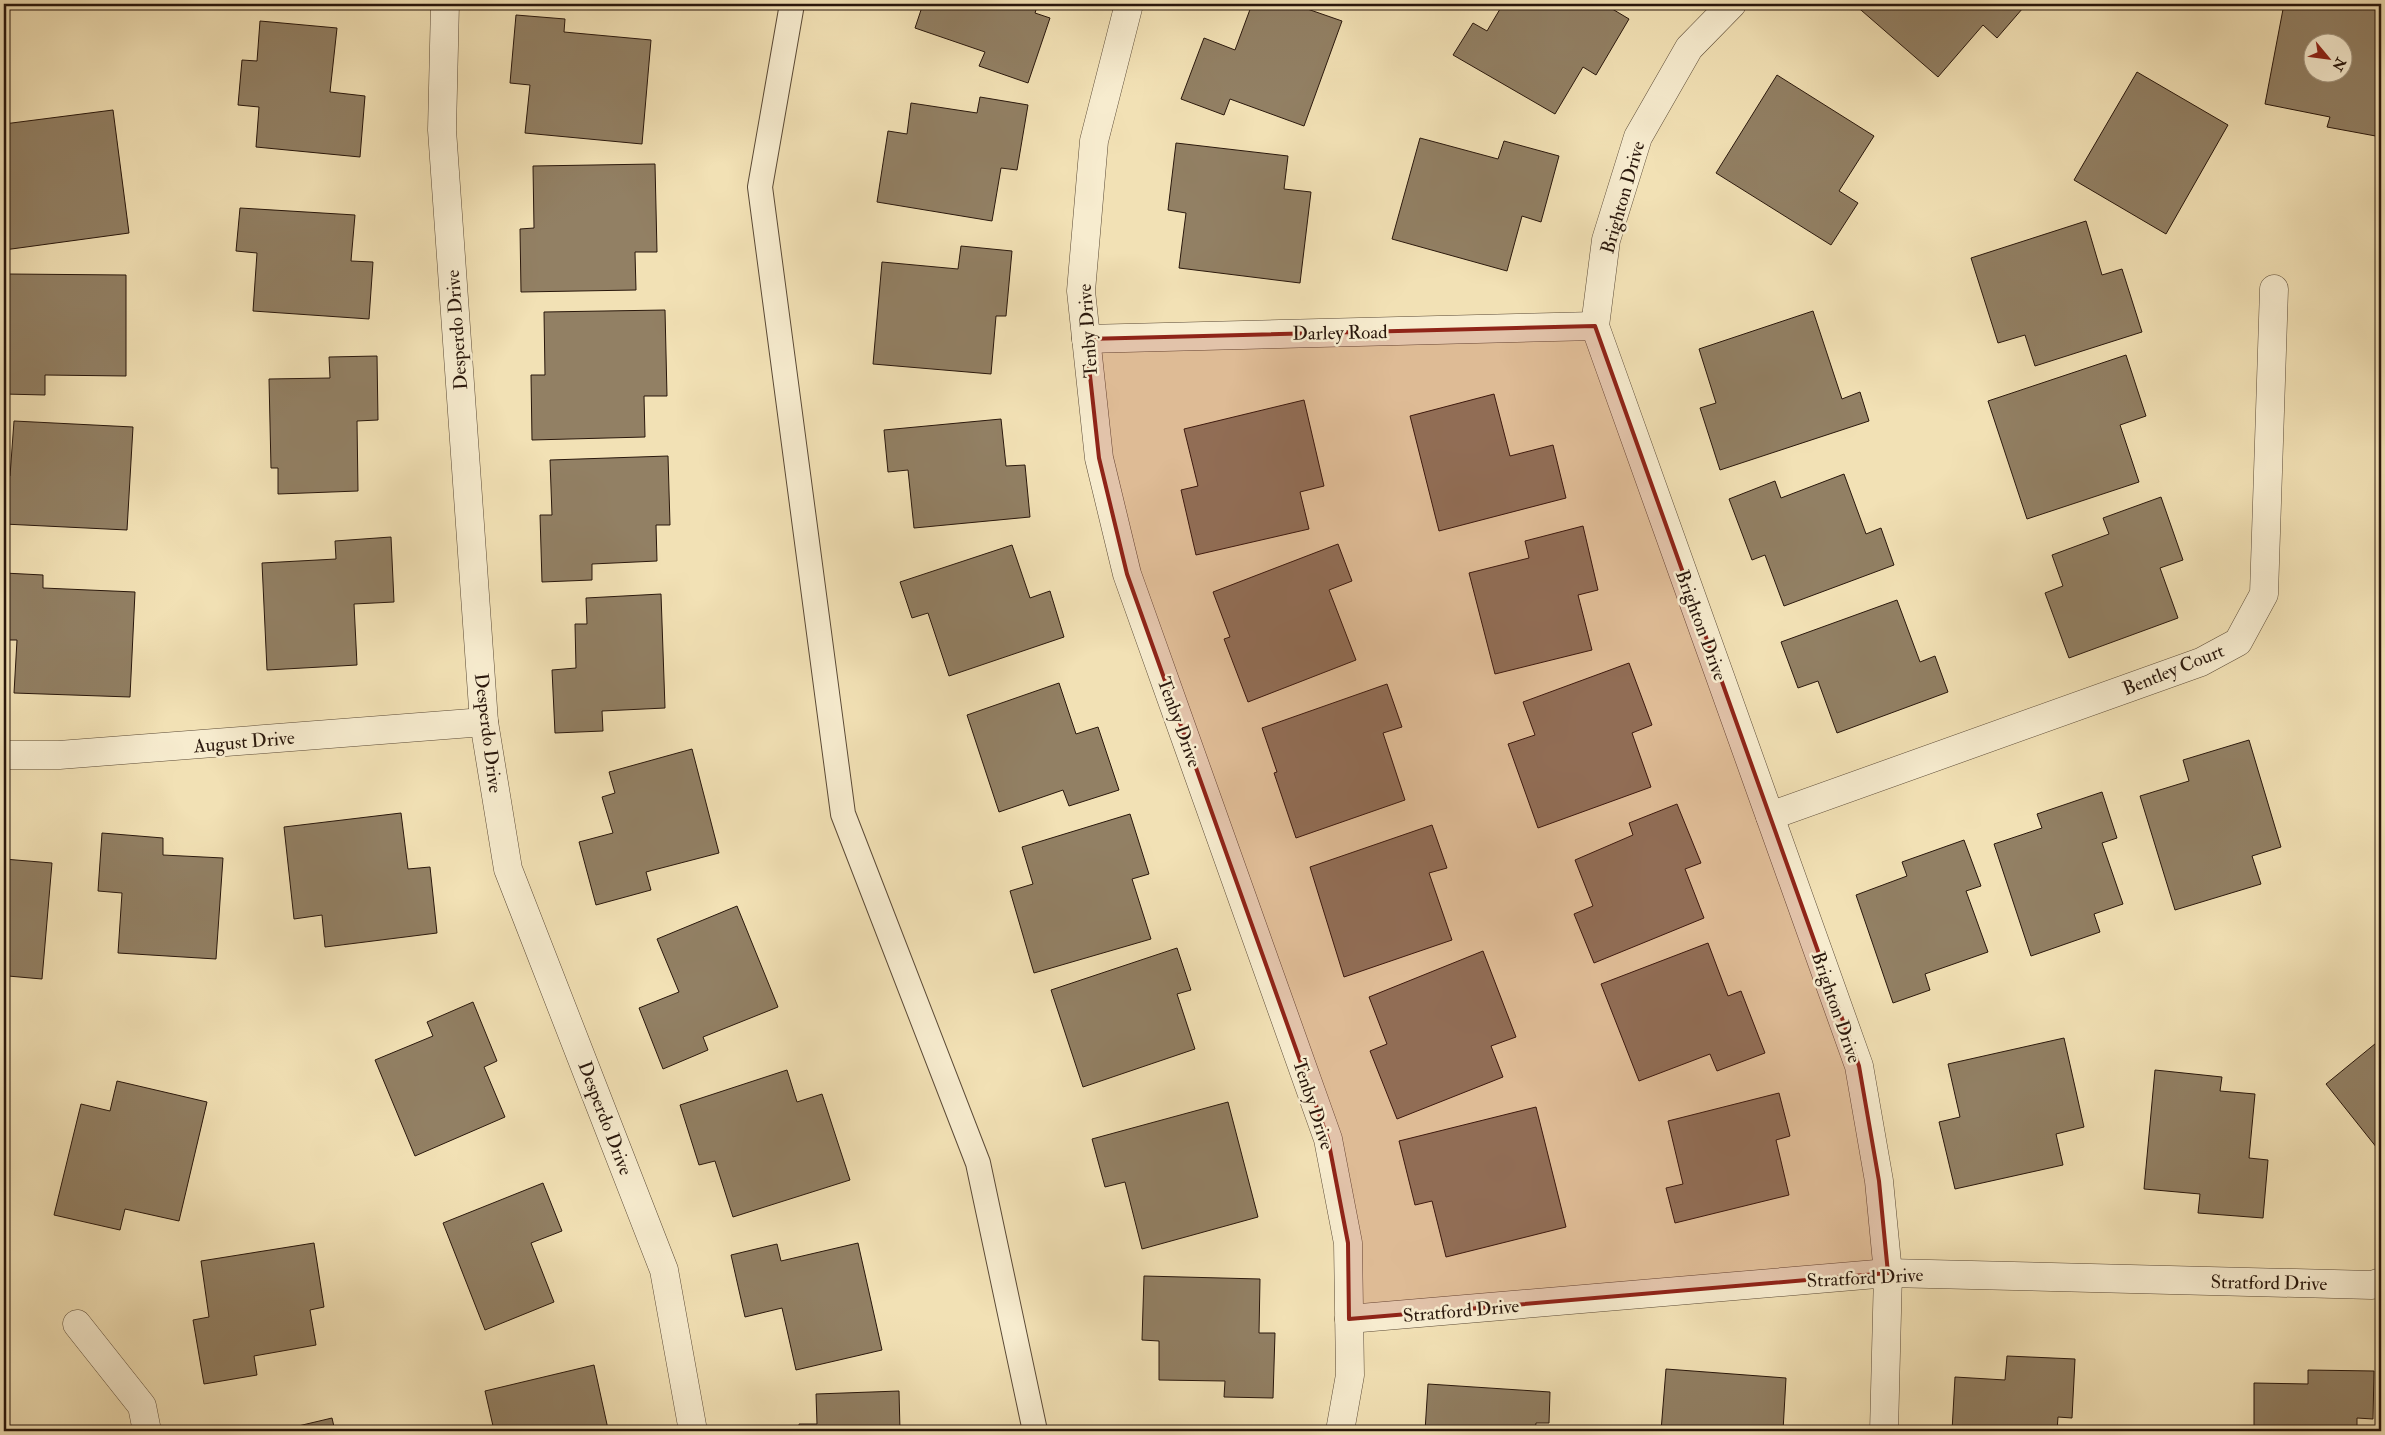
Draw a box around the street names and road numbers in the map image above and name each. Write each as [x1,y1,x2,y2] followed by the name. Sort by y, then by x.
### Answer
[1595,138,1651,256] street label: Brighton Drive
[441,269,474,391] street label: Desperdo Drive
[1073,283,1103,379] street label: Tenby Drive
[1292,320,1388,346] street label: Darley Road
[1670,567,1732,684] street label: Brighton Drive
[2119,639,2228,701] street label: Bentley Court
[468,672,507,795] street label: Desperdo Drive
[1152,674,1207,771] street label: Tenby Drive
[192,726,296,758] street label: August Drive
[1806,948,1866,1066] street label: Brighton Drive
[1287,1056,1339,1153] street label: Tenby Drive
[571,1058,638,1179] street label: Desperdo Drive
[1806,1263,1924,1293] street label: Stratford Drive
[2210,1270,2328,1296] street label: Stratford Drive
[1402,1294,1520,1328] street label: Stratford Drive

